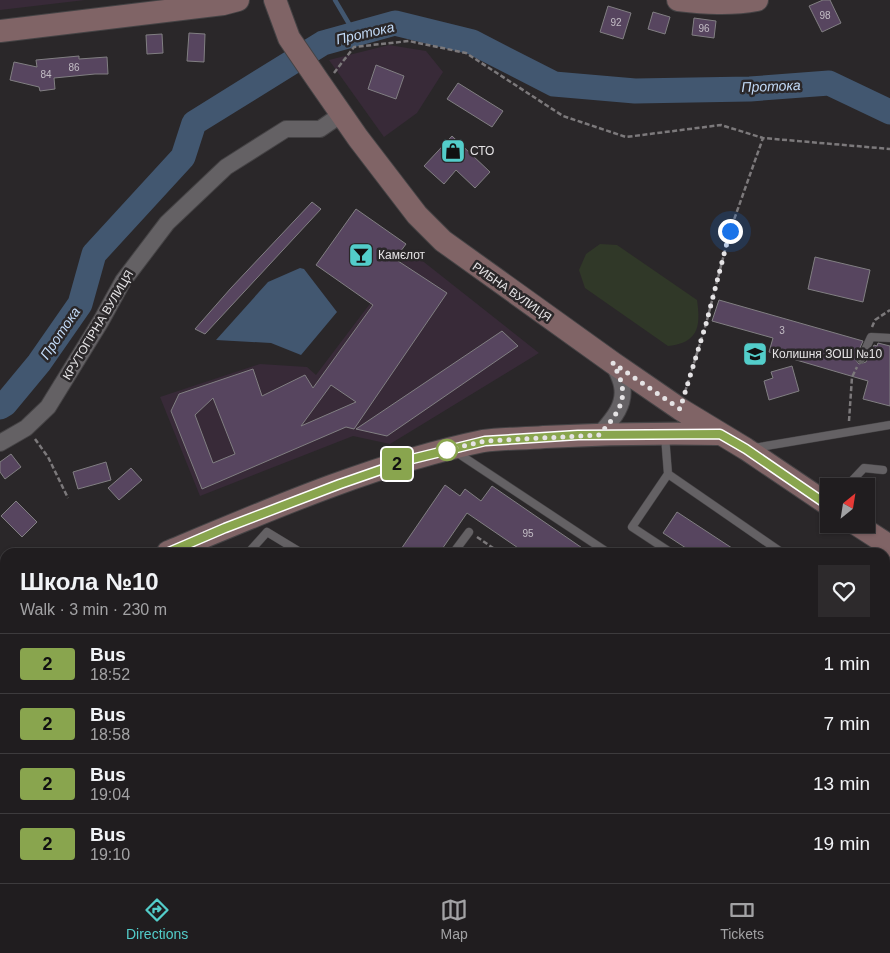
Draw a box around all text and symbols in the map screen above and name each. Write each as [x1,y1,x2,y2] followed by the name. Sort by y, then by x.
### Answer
[819,10,831,21] house number: 98
[610,17,622,28] house number: 92
[334,18,396,47] water label: Протока
[698,23,710,34] house number: 96
[68,62,80,73] house number: 86
[40,69,52,80] house number: 84
[741,77,801,95] water label: Протока
[440,138,466,164] shop icon: СТО
[470,144,494,158] place label: СТО
[718,219,743,244] your location
[348,242,374,268] bar icon: Камєлот
[378,248,426,262] place label: Камєлот
[470,259,554,325] street label: РИБНА ВУЛИЦЯ
[60,268,136,382] street label: КРУТОГІРНА ВУЛИЦЯ
[37,304,83,362] water label: Протока
[779,325,785,336] house number: 3
[742,341,768,367] school or university icon: Колишня ЗОШ №10
[772,347,883,361] place label: Колишня ЗОШ №10
[436,439,458,461] unlabelled marker
[381,448,413,480] line badge: 2
[392,454,402,474] text: 2
[820,478,875,532] north arrow
[820,478,875,533] map controls
[522,528,534,539] house number: 95
[818,565,870,617] button: heart
[20,568,159,595] text: Школа №10
[20,601,167,618] text: Walk · 3 min · 230 m
[90,644,126,665] text: Bus
[824,653,870,674] text: 1 min
[42,654,53,674] text: 2
[90,666,130,683] text: 18:52
[90,704,126,725] text: Bus
[824,713,870,734] text: 7 min
[42,714,53,734] text: 2
[90,726,130,743] text: 18:58
[90,764,126,785] text: Bus
[813,773,870,794] text: 13 min
[42,774,53,794] text: 2
[90,786,130,803] text: 19:04
[90,824,126,845] text: Bus
[813,833,870,854] text: 19 min
[42,834,53,854] text: 2
[90,846,130,863] text: 19:10
[126,896,188,942] tab: Directions
[440,896,468,942] tab: Map
[720,896,764,942] tab: Tickets

